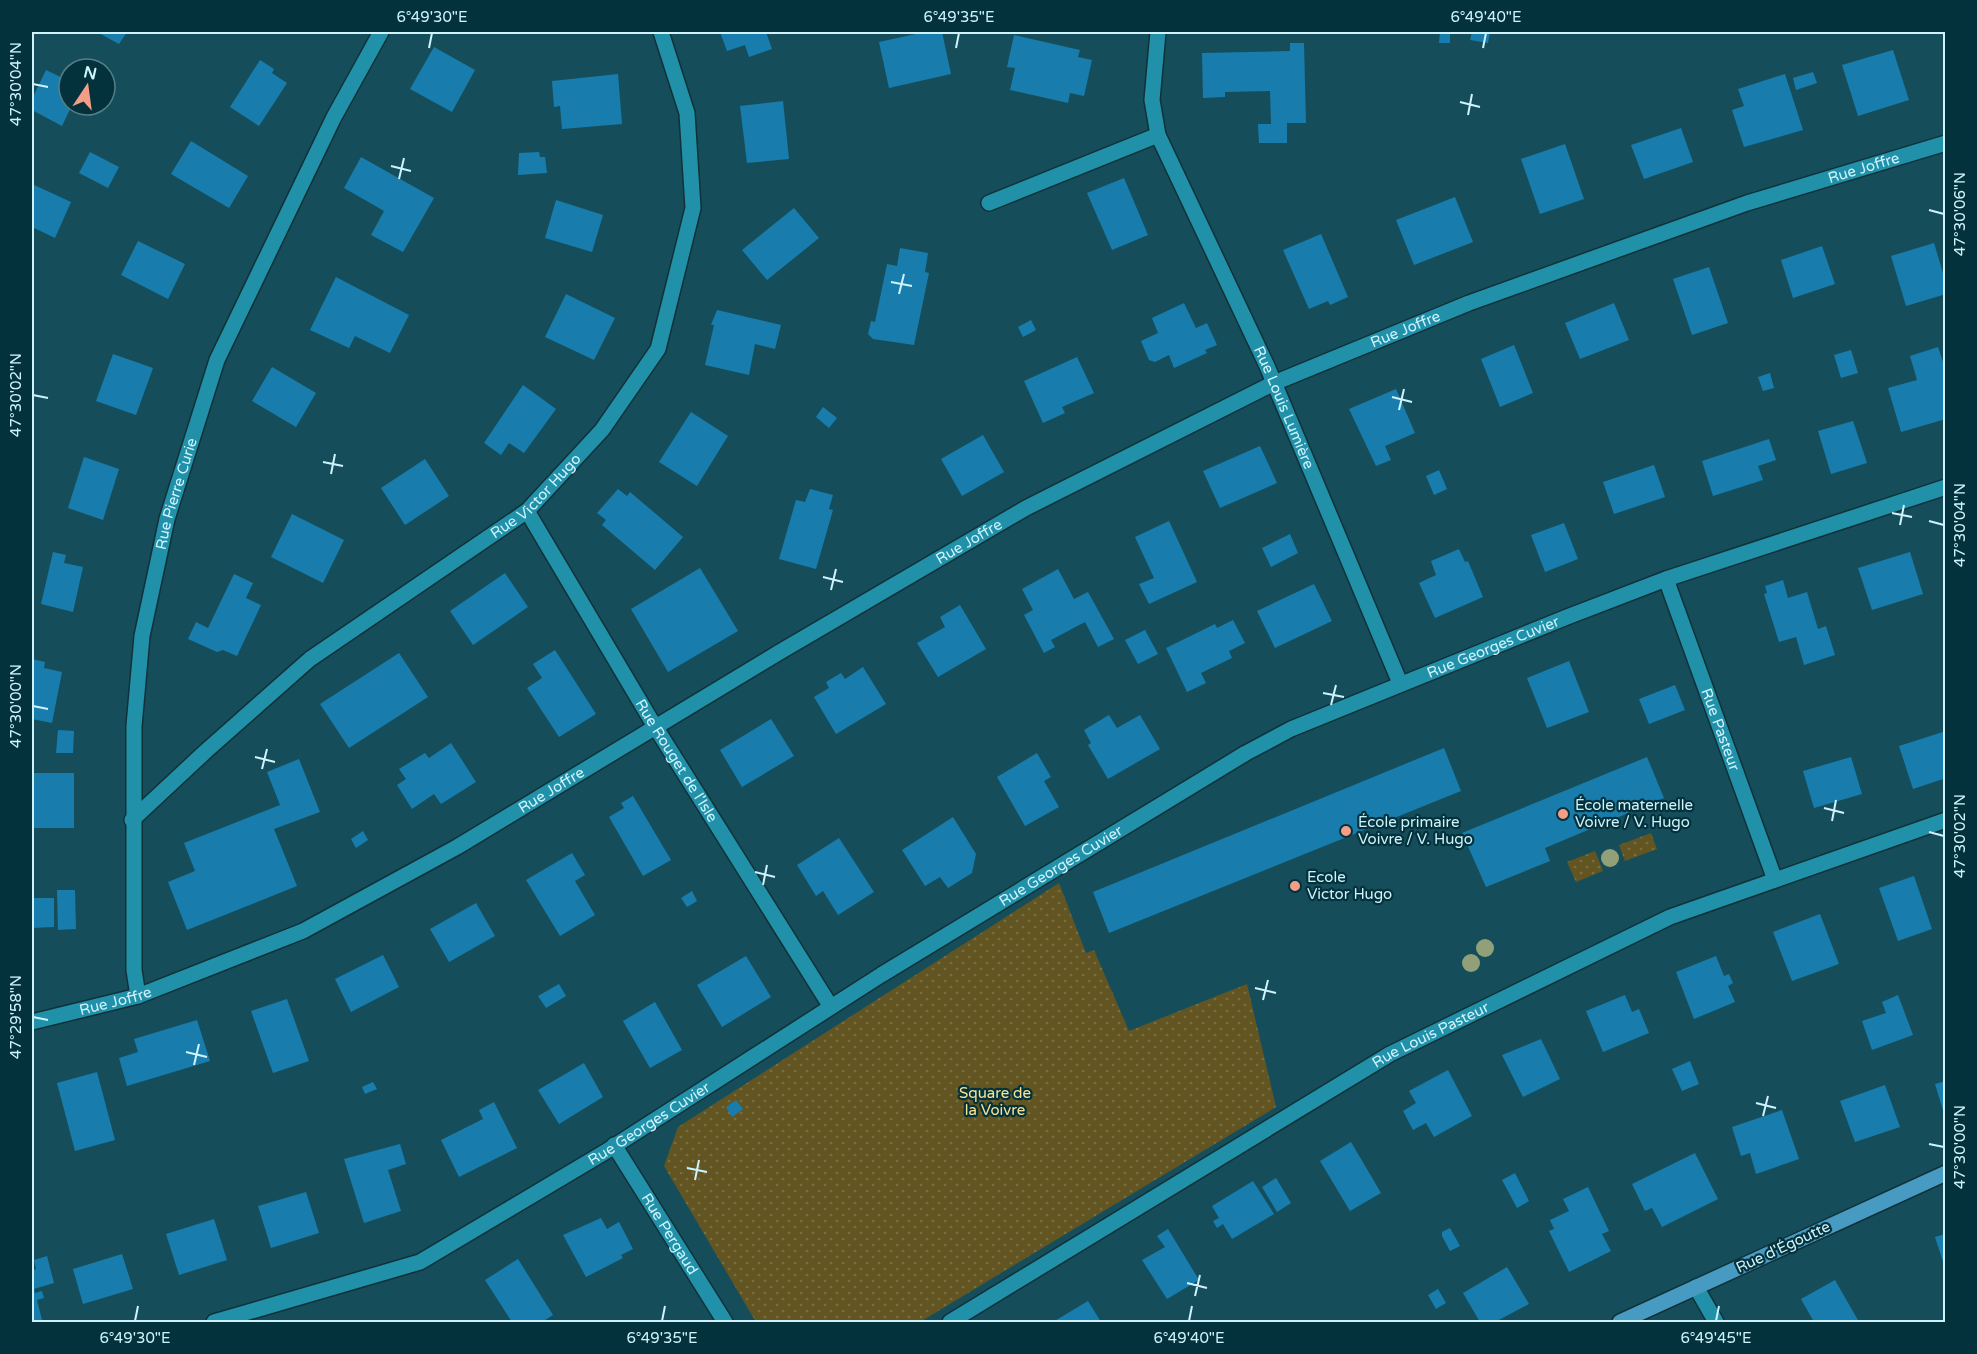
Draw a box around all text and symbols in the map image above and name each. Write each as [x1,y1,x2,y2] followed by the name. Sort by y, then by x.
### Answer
[396,8,468,26] text: 6°49'30"E
[923,8,995,26] text: 6°49'35"E
[1450,8,1522,26] text: 6°49'40"E
[7,42,25,126] text: 47°30'04"N
[57,57,117,117] north arrow
[82,62,99,85] text: N
[1826,149,1902,187] street label: Rue Joffre
[1951,172,1969,256] text: 47°30'06"N
[1368,307,1443,351] street label: Rue Joffre
[1250,343,1318,472] street label: Rue Louis Lumière
[7,353,25,437] text: 47°30'02"N
[152,436,201,551] street label: Rue Pierre Curie
[487,450,585,542] street label: Rue Victor Hugo
[1951,483,1969,567] text: 47°30'04"N
[932,515,1005,568] street label: Rue Joffre
[1424,612,1562,682] street label: Rue Georges Cuvier
[7,664,25,748] text: 47°30'00"N
[1697,686,1744,773] street label: Rue Pasteur
[632,696,722,825] street label: Rue Rouget de l'Isle
[515,763,588,817] street label: Rue Joffre
[1951,794,1969,878] text: 47°30'02"N
[1575,796,1693,831] place label: École maternelle Voivre / V. Hugo
[1556,807,1570,821] marker: École maternelle Voivre / V. Hugo
[1358,813,1473,848] place label: École primaire Voivre / V. Hugo
[996,821,1126,910] street label: Rue Georges Cuvier
[1339,824,1353,838] marker: École primaire Voivre / V. Hugo
[1307,868,1392,903] place label: Ecole Victor Hugo
[1288,879,1302,893] marker: Ecole Victor Hugo
[7,975,25,1059] text: 47°29'58"N
[77,983,154,1019] street label: Rue Joffre
[1369,998,1492,1072] street label: Rue Louis Pasteur
[585,1078,713,1169] street label: Rue Georges Cuvier
[959,1084,1031,1119] park label: Square de la Voivre
[1951,1105,1969,1189] text: 47°30'00"N
[638,1190,702,1278] street label: Rue Pergaud
[1733,1217,1833,1277] street label: Rue d'Égoutte
[99,1329,171,1347] text: 6°49'30"E
[626,1329,698,1347] text: 6°49'35"E
[1153,1329,1225,1347] text: 6°49'40"E
[1680,1329,1752,1347] text: 6°49'45"E

